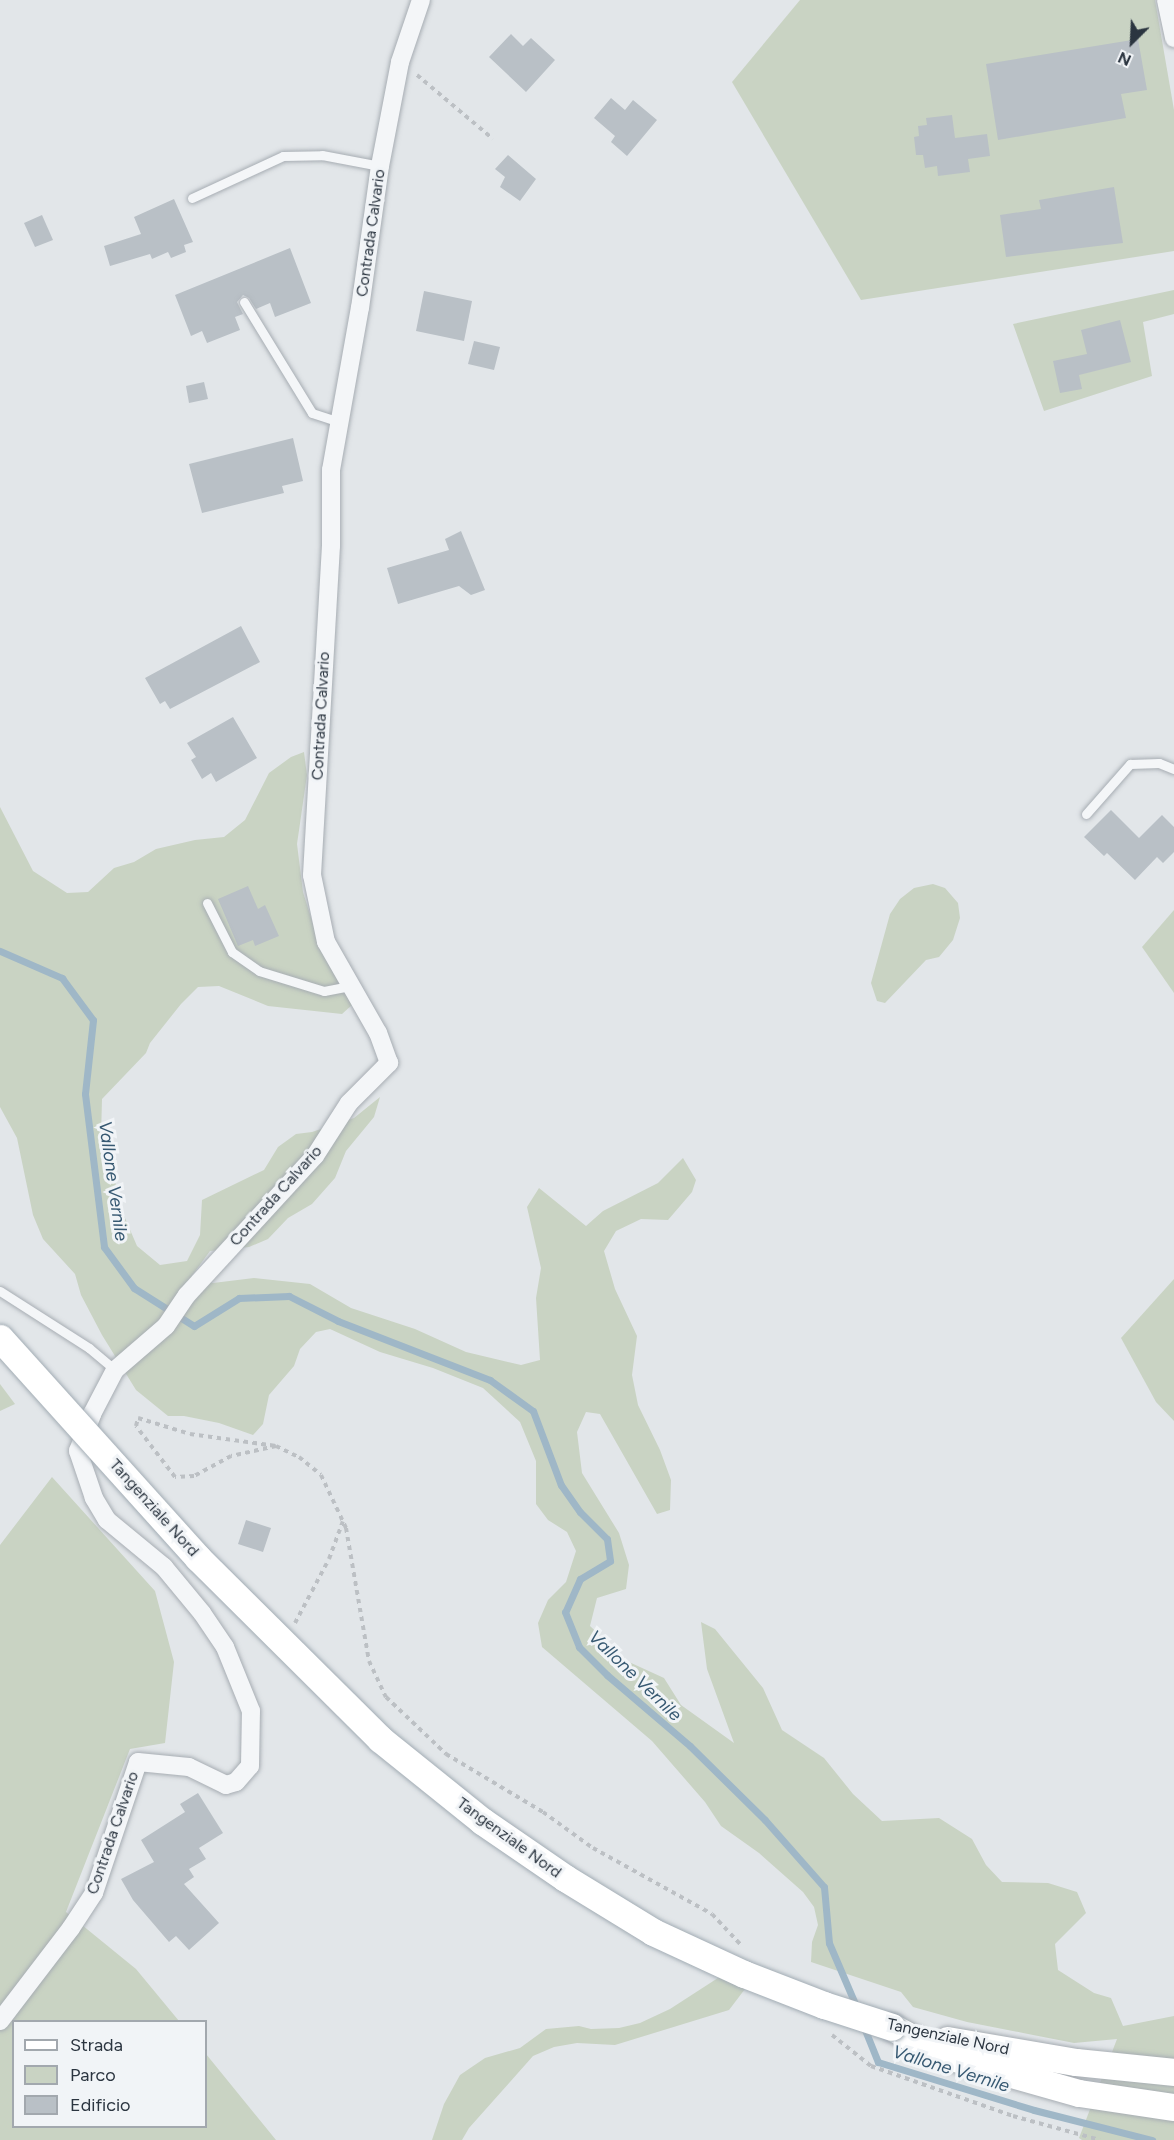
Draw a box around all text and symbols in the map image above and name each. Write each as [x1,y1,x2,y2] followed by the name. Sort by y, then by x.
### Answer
[1102,12,1162,72] north arrow
[1115,48,1134,70] text: N
[353,168,389,298] street label: Contrada Calvario
[308,651,334,781] street label: Contrada Calvario
[94,1120,132,1242] water label: Vallone Vernile
[226,1142,326,1250] street label: Contrada Calvario
[105,1455,203,1561] street label: Tangenziale Nord
[584,1626,686,1726] water label: Vallone Vernile
[83,1769,143,1897] street label: Contrada Calvario
[453,1794,565,1882] street label: Tangenziale Nord
[885,2015,1011,2059] street label: Tangenziale Nord
[12,2020,207,2128] legend
[70,2034,123,2056] text: Strada
[890,2041,1012,2097] water label: Vallone Vernile
[70,2064,116,2086] text: Parco
[70,2094,131,2116] text: Edificio

